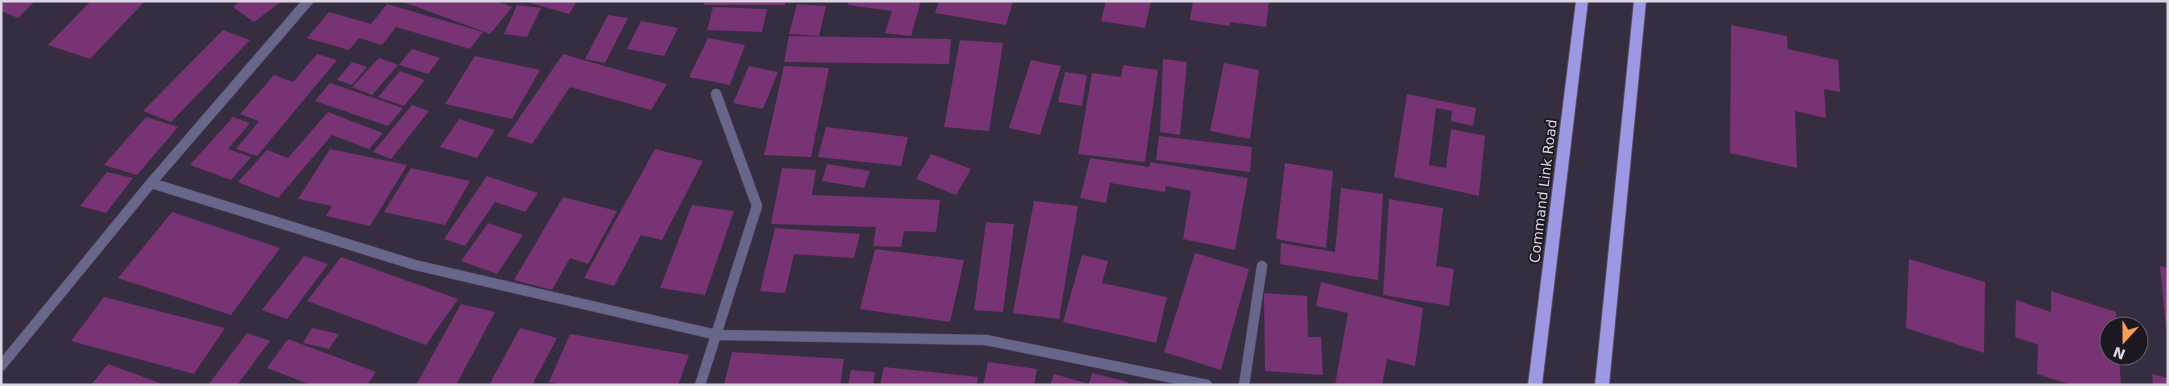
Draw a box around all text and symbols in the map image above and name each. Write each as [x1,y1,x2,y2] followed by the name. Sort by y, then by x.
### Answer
[1526,118,1560,264] street label: Command Link Road
[2099,316,2149,366] north arrow
[2111,344,2128,363] text: N

